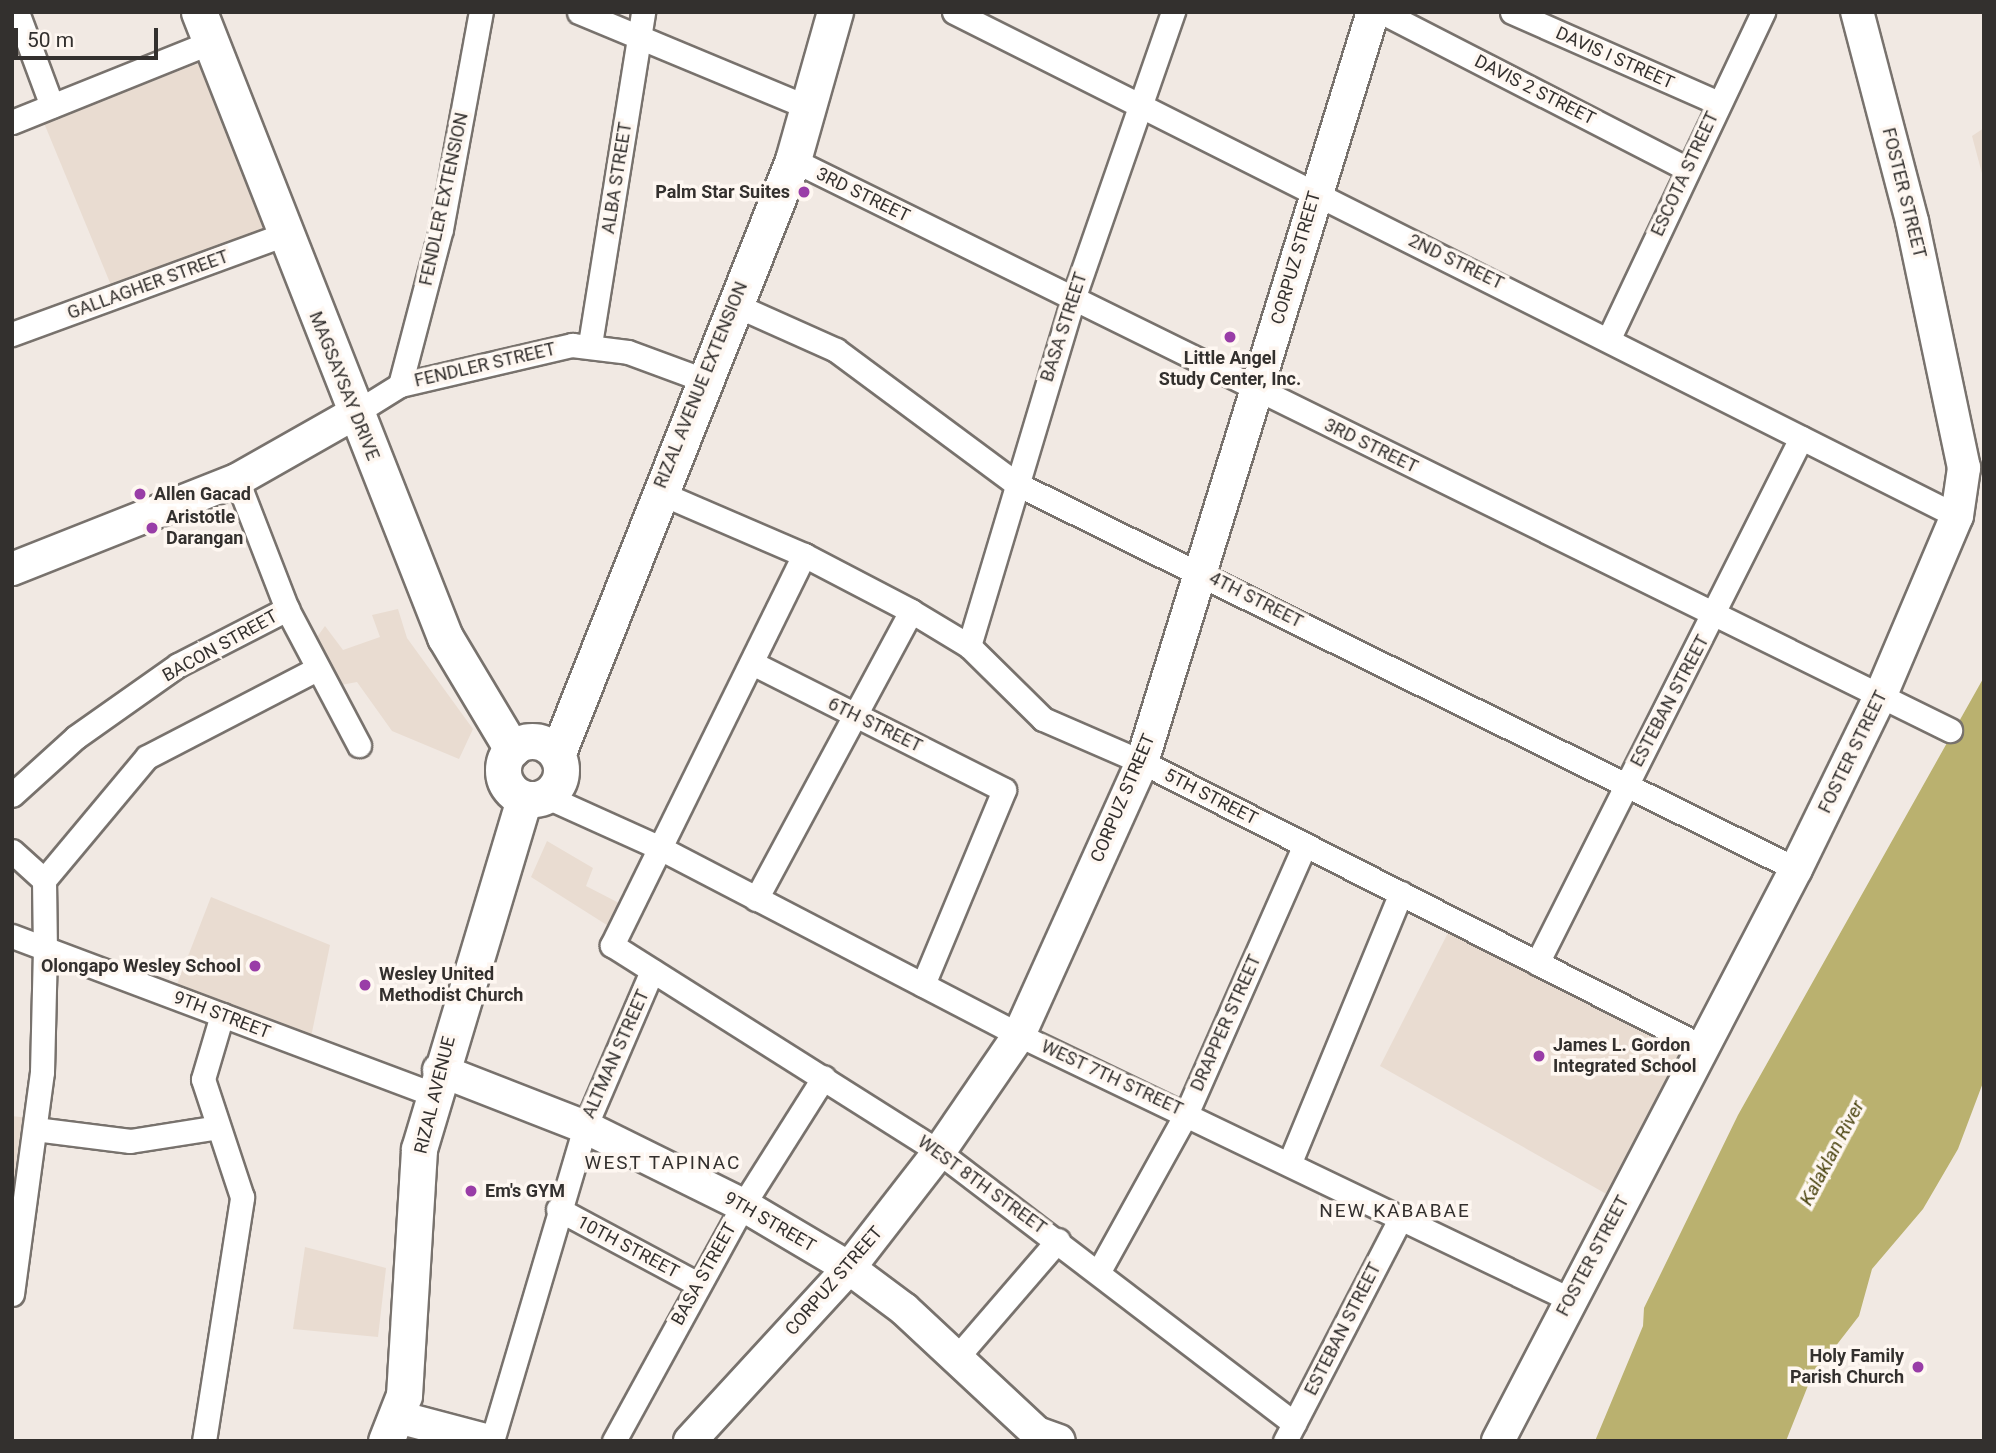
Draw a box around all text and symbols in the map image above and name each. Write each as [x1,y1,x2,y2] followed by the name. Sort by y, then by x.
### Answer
[18,14,161,58] scale bar
[1552,22,1678,94] street label: DAVIS I STREET
[27,28,74,52] text: 50 m
[1471,50,1599,130] street label: DAVIS 2 STREET
[1647,108,1723,240] street label: ESCOTA STREET
[415,110,473,288] street label: FENDLER EXTENSION
[598,121,636,235] street label: ALBA STREET
[1877,126,1931,260] street label: FOSTER STREET
[813,163,913,227] street label: 3RD STREET
[655,181,790,203] place label: Palm Star Suites
[796,184,812,200] marker: Palm Star Suites
[1267,189,1325,327] street label: CORPUZ STREET
[1405,230,1507,294] street label: 2ND STREET
[64,246,232,324] street label: GALLAGHER STREET
[1036,270,1092,384] street label: BASA STREET
[650,279,752,491] street label: RIZAL AVENUE EXTENSION
[304,309,384,463] street label: MAGSAYSAY DRIVE
[1222,329,1238,345] marker: Little Angel Study Center, Inc.
[412,338,558,392] street label: FENDLER STREET
[1159,348,1301,390] place label: Little Angel Study Center, Inc.
[1321,414,1421,478] street label: 3RD STREET
[154,483,251,505] place label: Allen Gacad
[132,486,148,502] marker: Allen Gacad
[166,507,243,550] place label: Aristotle Darangan
[144,520,160,536] marker: Aristotle Darangan
[1206,567,1306,633] street label: 4TH STREET
[159,605,281,687] street label: BACON STREET
[1626,631,1714,771] street label: ESTEBAN STREET
[1814,687,1892,817] street label: FOSTER STREET
[824,693,926,757] street label: 6TH STREET
[1086,731,1160,865] street label: CORPUZ STREET
[1161,764,1261,830] street label: 5TH STREET
[1186,951,1266,1095] street label: DRAPPER STREET
[41,955,241,977] place label: Olongapo Wesley School
[247,958,263,974] marker: Olongapo Wesley School
[379,964,523,1006] place label: Wesley United Methodist Church
[357,977,373,993] marker: Wesley United Methodist Church
[578,986,654,1122] street label: ALTMAN STREET
[170,987,274,1043] street label: 9TH STREET
[410,1034,460,1156] street label: RIZAL AVENUE
[1553,1035,1696,1078] place label: James L. Gordon Integrated School
[1038,1036,1186,1120] street label: WEST 7TH STREET
[1531,1048,1547,1064] marker: James L. Gordon Integrated School
[1795,1097,1869,1209] water label: Kalaklan River
[913,1131,1051,1239] street label: WEST 8TH STREET
[586,1152,740,1174] district label: WEST TAPINAC
[485,1180,565,1202] place label: Em's GYM
[463,1183,479,1199] marker: Em's GYM
[720,1187,820,1257] street label: 9TH STREET
[1552,1192,1634,1320] street label: FOSTER STREET
[1321,1200,1469,1222] district label: NEW KABABAE
[573,1211,683,1283] street label: 10TH STREET
[667,1219,741,1329] street label: BASA STREET
[781,1222,887,1340] street label: CORPUZ STREET
[1300,1259,1386,1399] street label: ESTEBAN STREET
[1790,1346,1904,1388] place label: Holy Family Parish Church
[1910,1359,1926,1375] marker: Holy Family Parish Church

